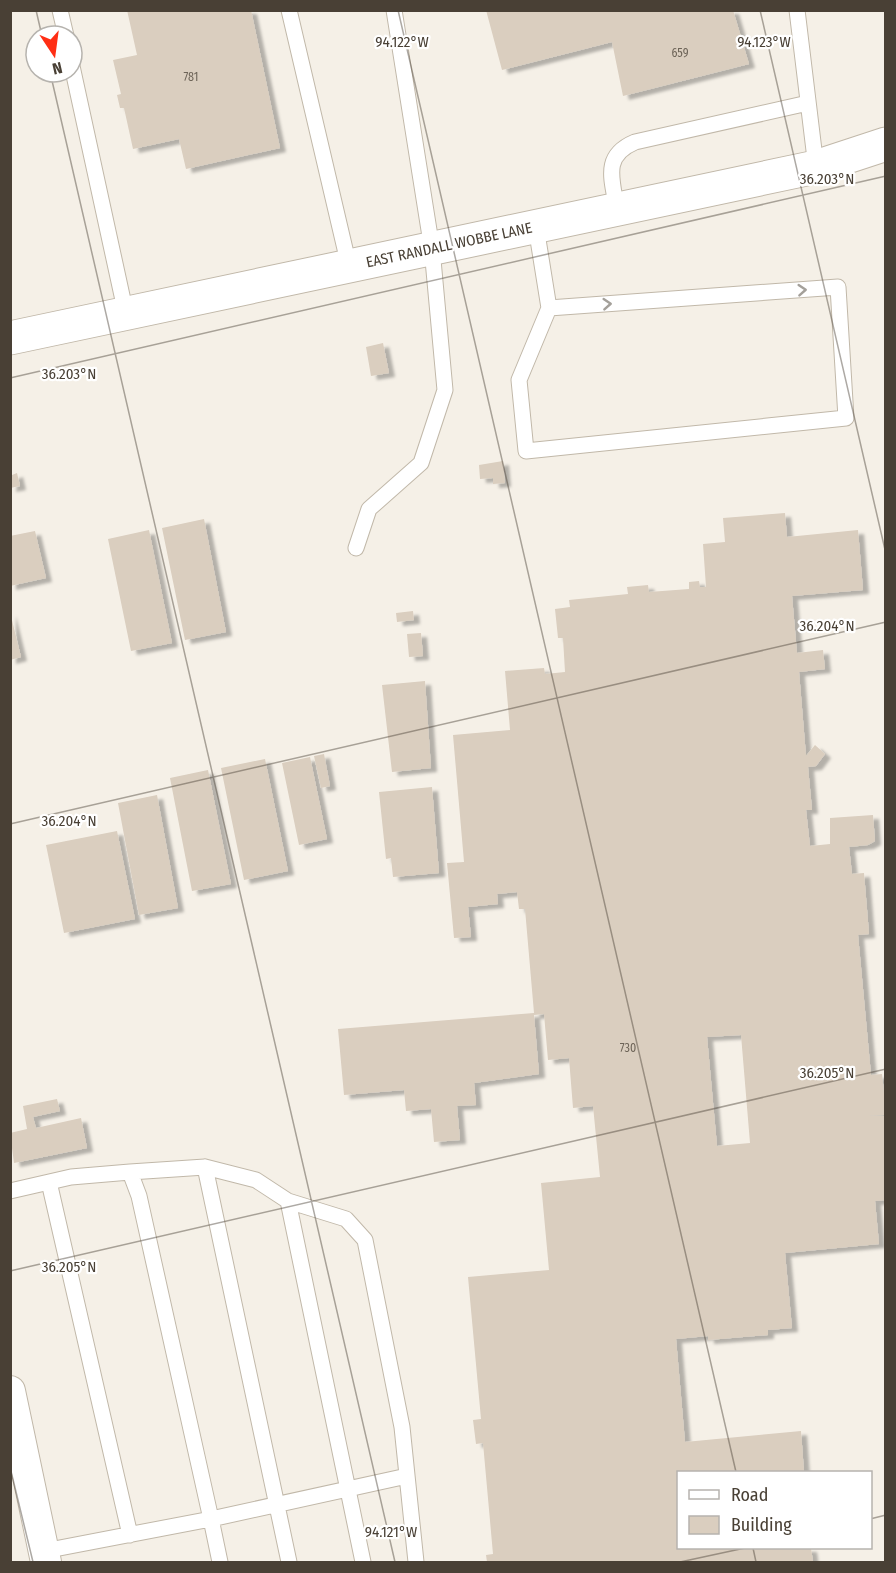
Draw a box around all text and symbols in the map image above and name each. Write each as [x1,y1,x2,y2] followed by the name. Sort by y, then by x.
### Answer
[24,24,84,84] north arrow
[375,33,429,51] text: 94.122°W
[737,33,791,51] text: 94.123°W
[671,46,689,60] house number: 659
[50,58,64,78] text: N
[183,70,199,84] house number: 781
[800,170,854,188] text: 36.203°N
[364,219,534,271] street label: EAST RANDALL WOBBE LANE
[797,284,806,297] one-way arrow
[602,298,612,311] one-way arrow
[42,365,96,383] text: 36.203°N
[799,617,855,635] text: 36.204°N
[41,812,97,830] text: 36.204°N
[620,1041,636,1055] house number: 730
[800,1064,854,1082] text: 36.205°N
[42,1258,96,1276] text: 36.205°N
[677,1471,872,1549] legend
[731,1484,768,1506] text: Road
[731,1514,792,1536] text: Building
[365,1523,417,1541] text: 94.121°W

